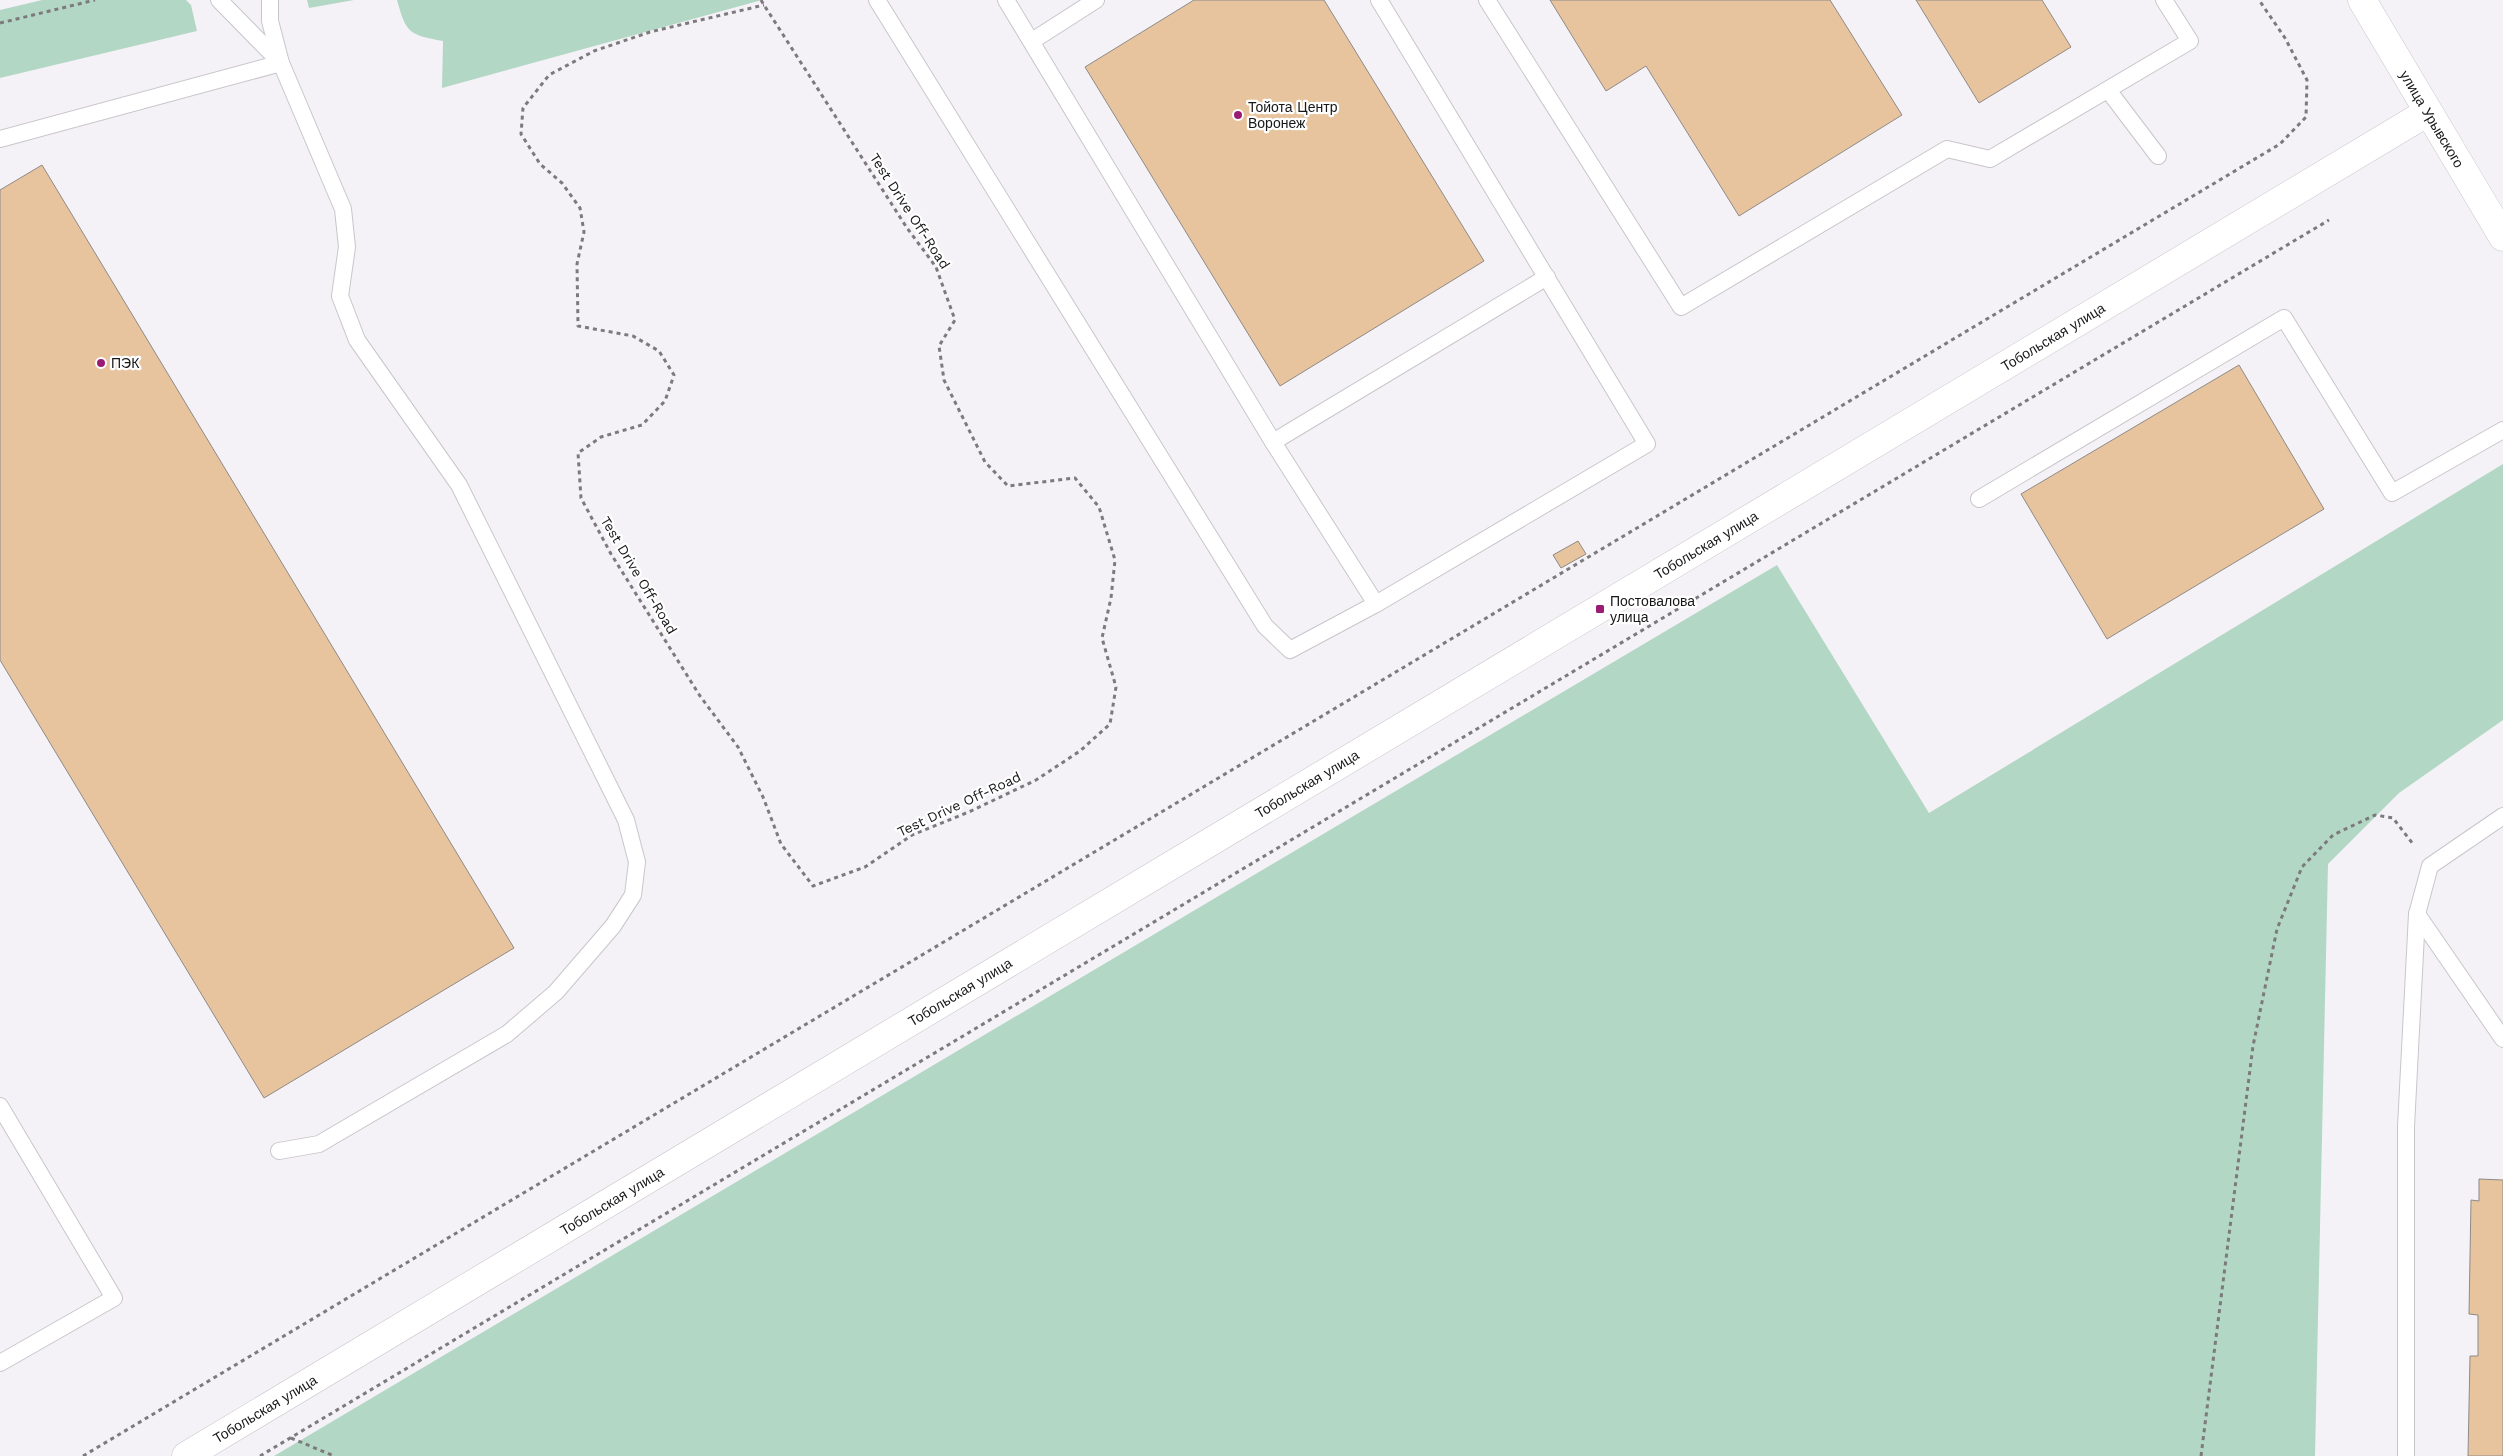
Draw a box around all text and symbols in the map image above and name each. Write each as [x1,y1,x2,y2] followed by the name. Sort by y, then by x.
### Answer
[2397,68,2467,171] street label: улица Урывского
[1248,99,1338,131] place label: Тойота Центр Воронеж
[1232,109,1244,121] marker: Тойота Центр Воронеж
[867,150,953,272] street label: Test Drive Off-Road
[1998,300,2108,374] street label: Тобольская улица
[111,355,140,371] place label: ПЭК
[95,357,107,369] marker: ПЭК
[1651,508,1761,582] street label: Тобольская улица
[597,513,681,637] street label: Test Drive Off-Road
[1610,593,1695,625] place label: Постовалова улица
[1594,603,1606,615] marker: Постовалова улица
[1252,747,1362,821] street label: Тобольская улица
[895,768,1023,840] street label: Test Drive Off-Road
[905,955,1015,1029] street label: Тобольская улица
[557,1164,667,1238] street label: Тобольская улица
[210,1372,320,1446] street label: Тобольская улица

